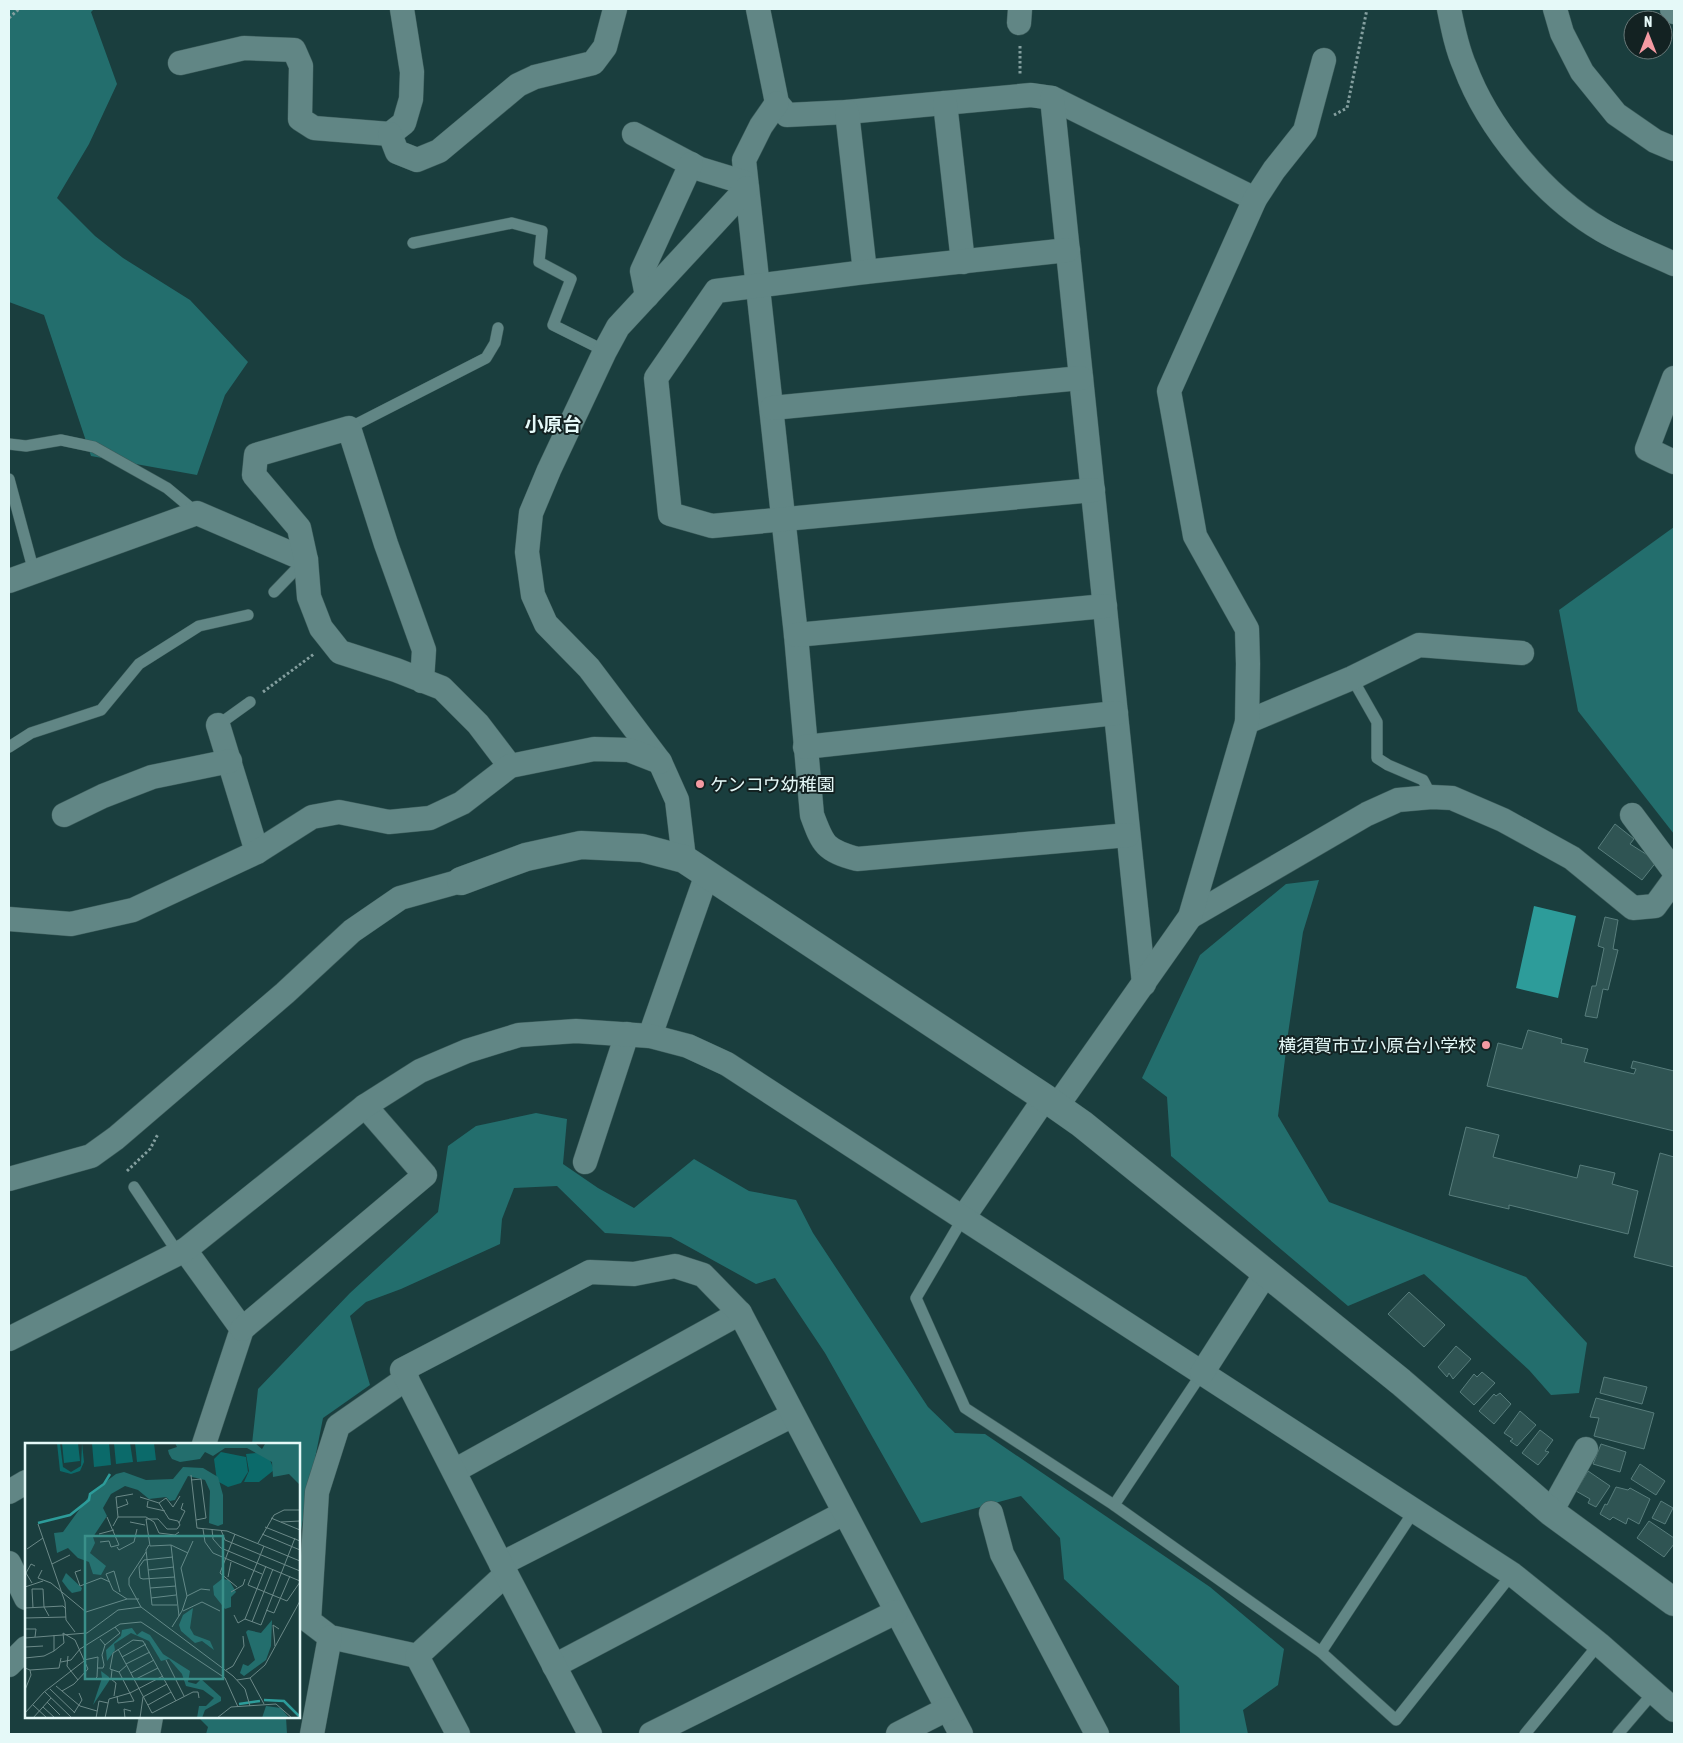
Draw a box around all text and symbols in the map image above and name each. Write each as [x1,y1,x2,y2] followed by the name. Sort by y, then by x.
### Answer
[1623,10,1673,60] north arrow
[1644,14,1652,30] text: N
[524,413,582,435] district label: 小原台
[710,774,835,795] place label: ケンコウ幼稚園
[694,778,706,790] marker: ケンコウ幼稚園
[1278,1035,1476,1056] place label: 横須賀市立小原台小学校
[1480,1039,1492,1051] marker: 横須賀市立小原台小学校
[25,1443,300,1718] inset map

